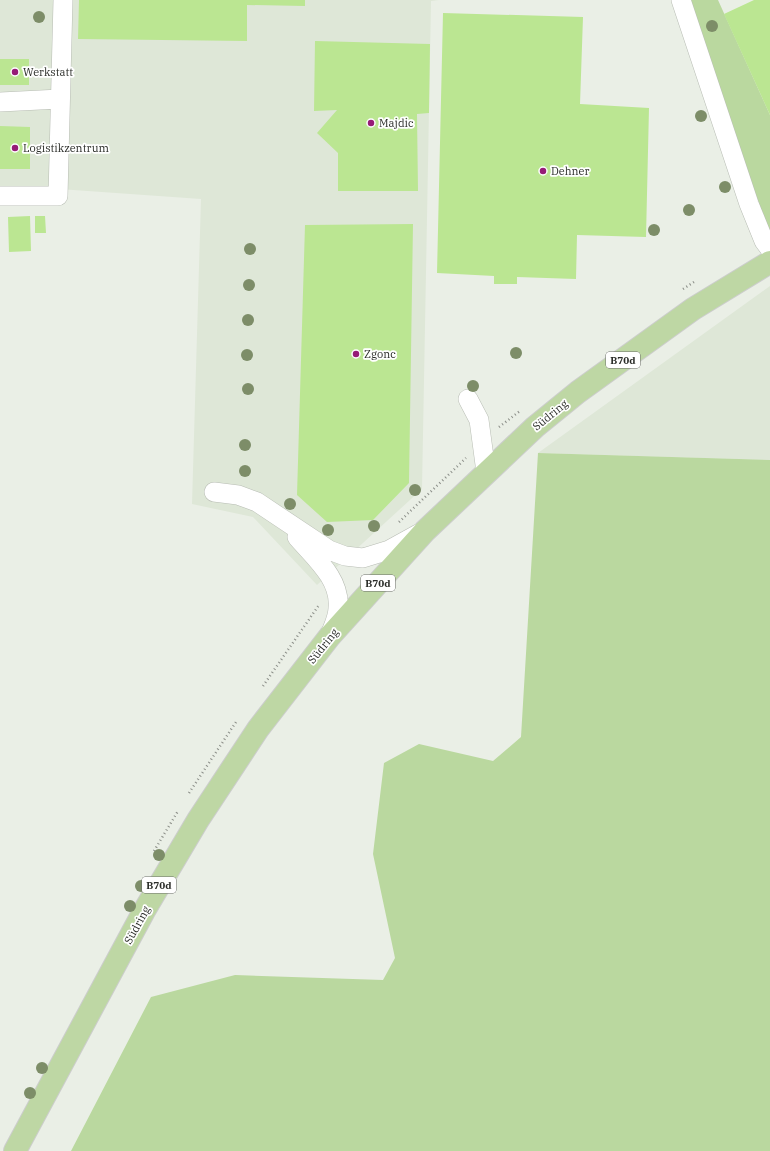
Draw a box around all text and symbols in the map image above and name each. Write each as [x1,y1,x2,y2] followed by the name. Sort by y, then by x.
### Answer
[23,65,73,79] place label: Werkstatt
[10,67,20,77] marker: Werkstatt
[379,116,414,130] place label: Majdic
[366,118,376,128] marker: Majdic
[23,141,109,155] place label: Logistikzentrum
[10,143,20,153] marker: Logistikzentrum
[551,164,589,178] place label: Dehner
[538,166,548,176] marker: Dehner
[364,347,396,361] place label: Zgonc
[351,349,361,359] marker: Zgonc
[606,352,640,368] road number: B70d
[530,397,570,433] street label: Südring
[361,575,395,591] road number: B70d
[305,626,341,666] street label: Südring
[142,877,176,893] road number: B70d
[121,904,153,946] street label: Südring

